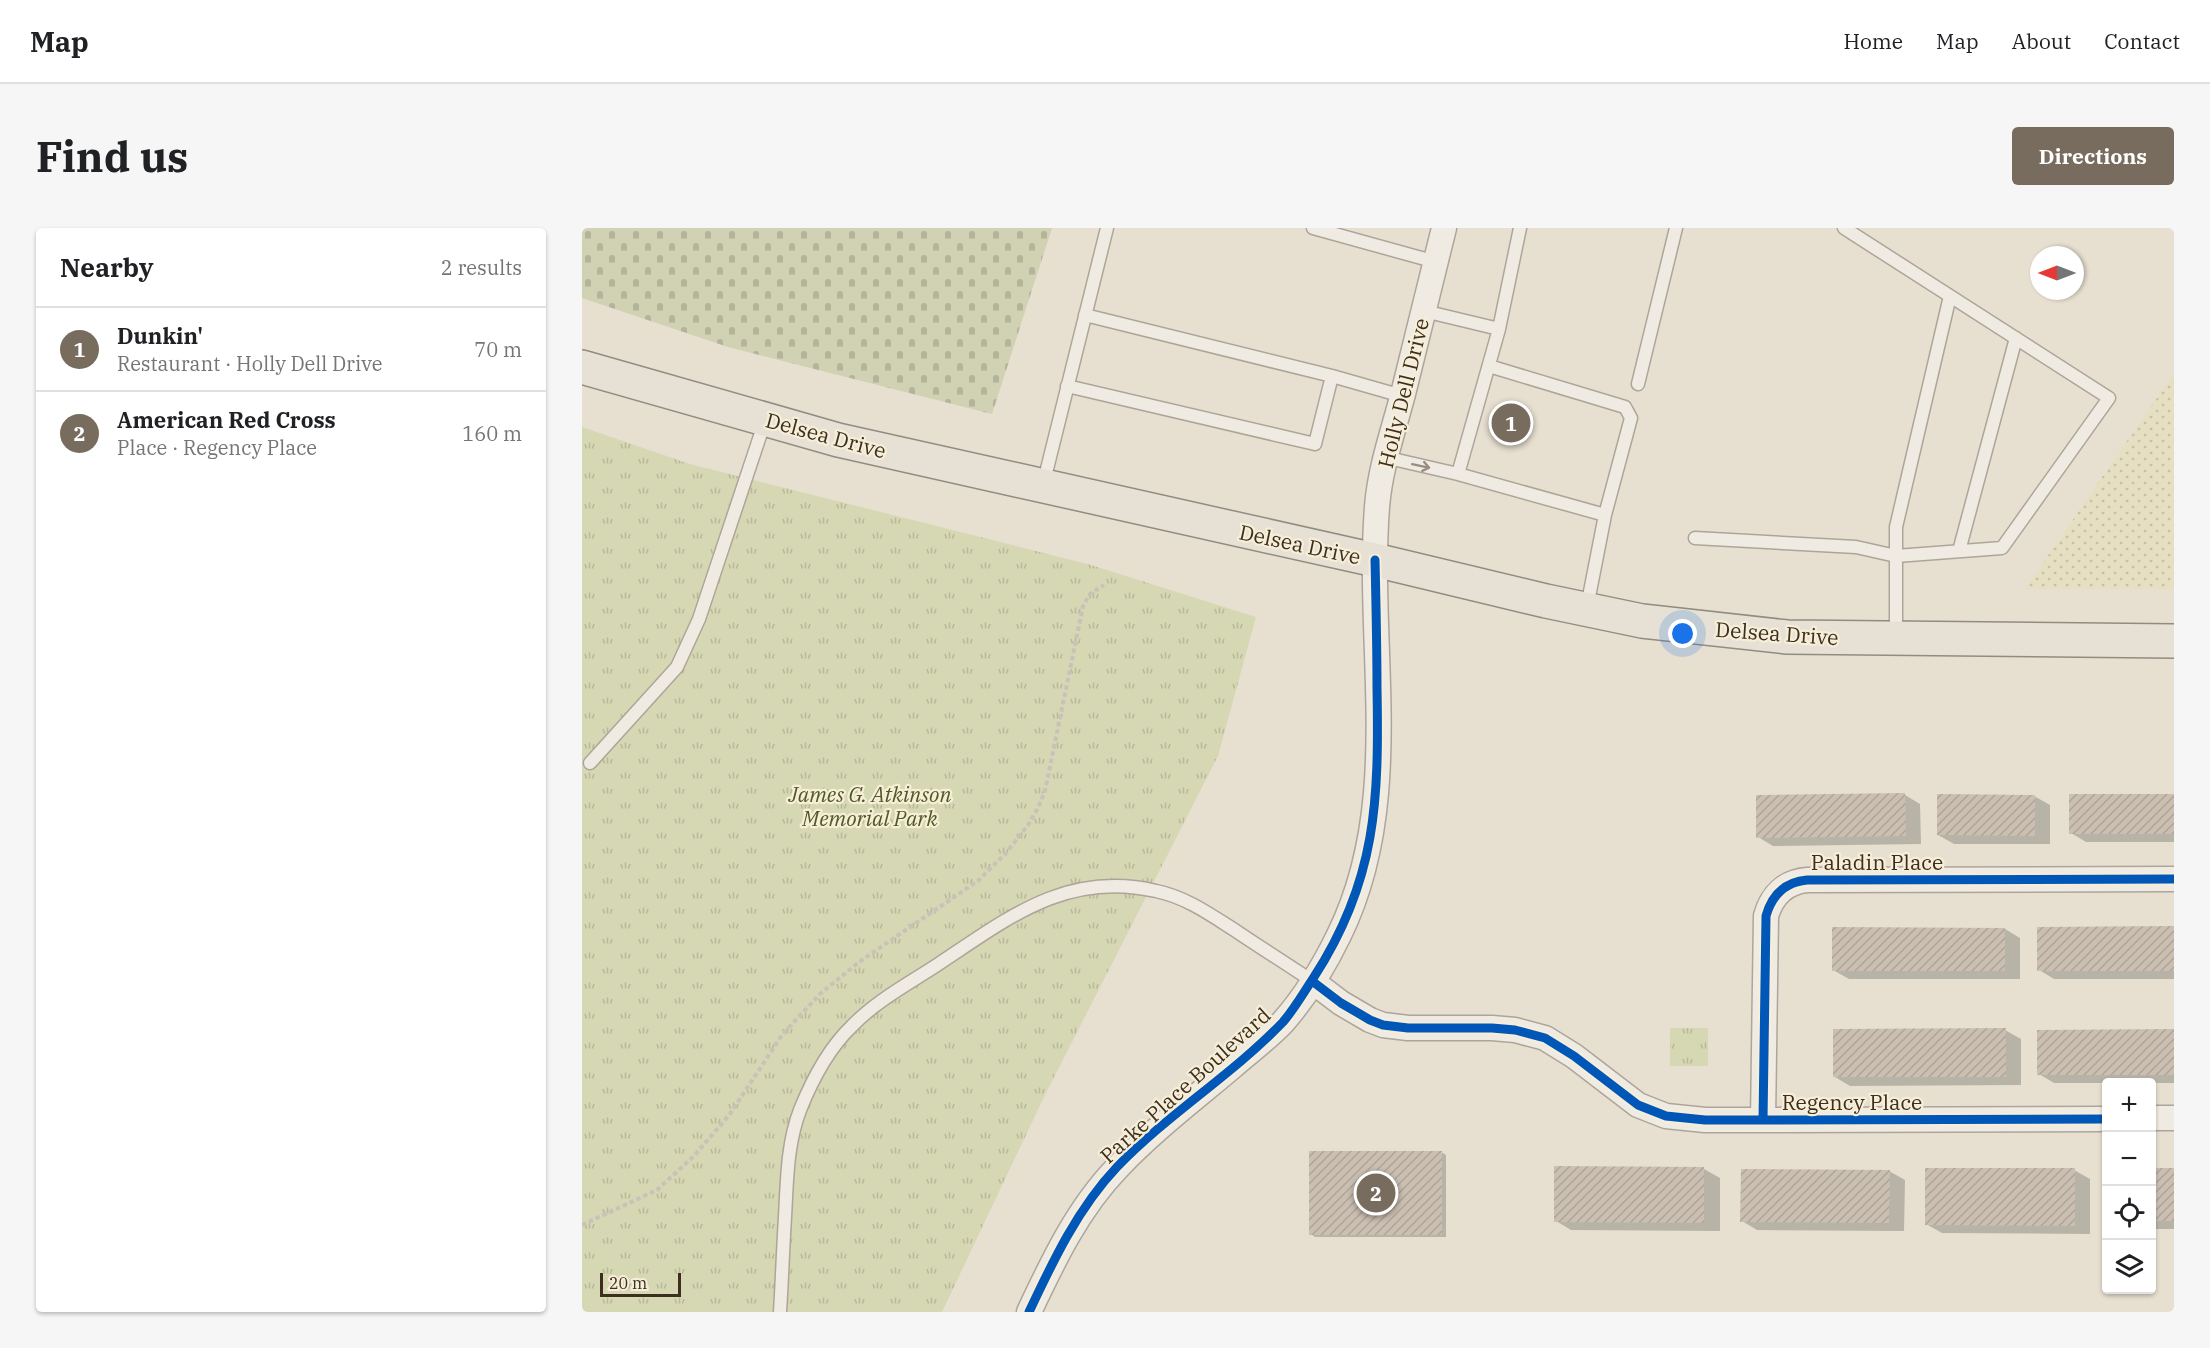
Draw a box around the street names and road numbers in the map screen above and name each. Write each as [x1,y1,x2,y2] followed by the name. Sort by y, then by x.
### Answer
[1371,315,1435,471] street label: Holly Dell Drive
[763,406,889,464] street label: Delsea Drive
[1237,517,1363,571] street label: Delsea Drive
[1714,615,1840,651] street label: Delsea Drive
[1811,848,1943,876] street label: Paladin Place
[1094,1001,1276,1169] street label: Parke Place Boulevard
[1782,1088,1922,1116] street label: Regency Place

